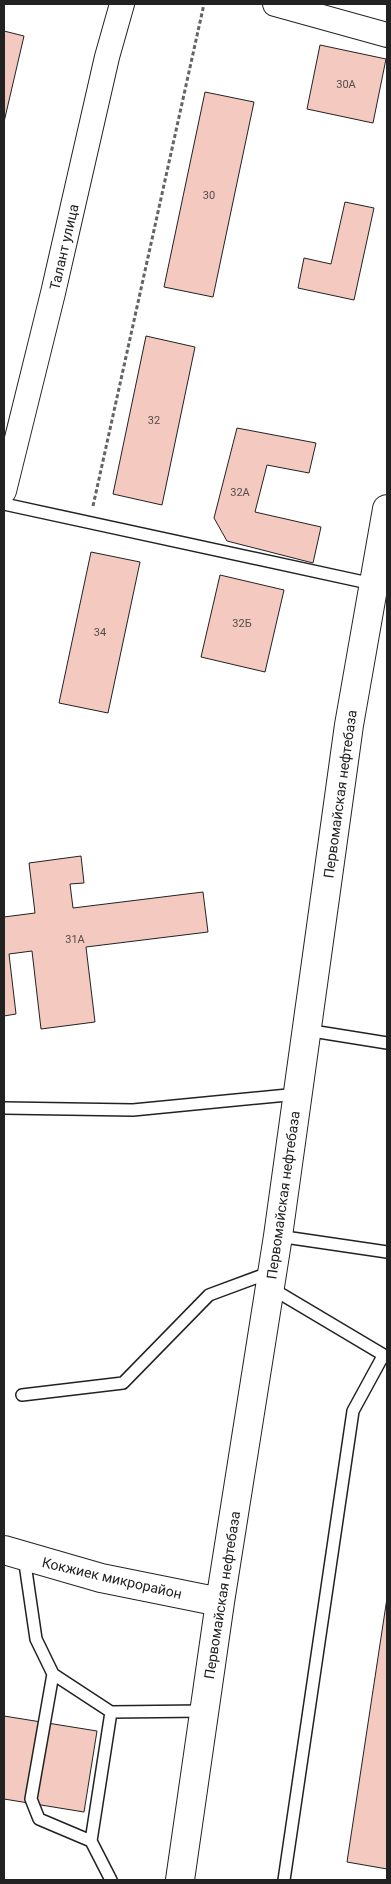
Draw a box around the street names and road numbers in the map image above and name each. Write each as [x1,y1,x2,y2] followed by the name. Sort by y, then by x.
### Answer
[46,203,82,291] street label: Талант улица
[320,709,360,879] street label: Первомайская нефтебаза
[263,1110,303,1280] street label: Первомайская нефтебаза
[201,1510,243,1680] street label: Первомайская нефтебаза
[40,1554,184,1602] street label: Кокжиек микрорайон

